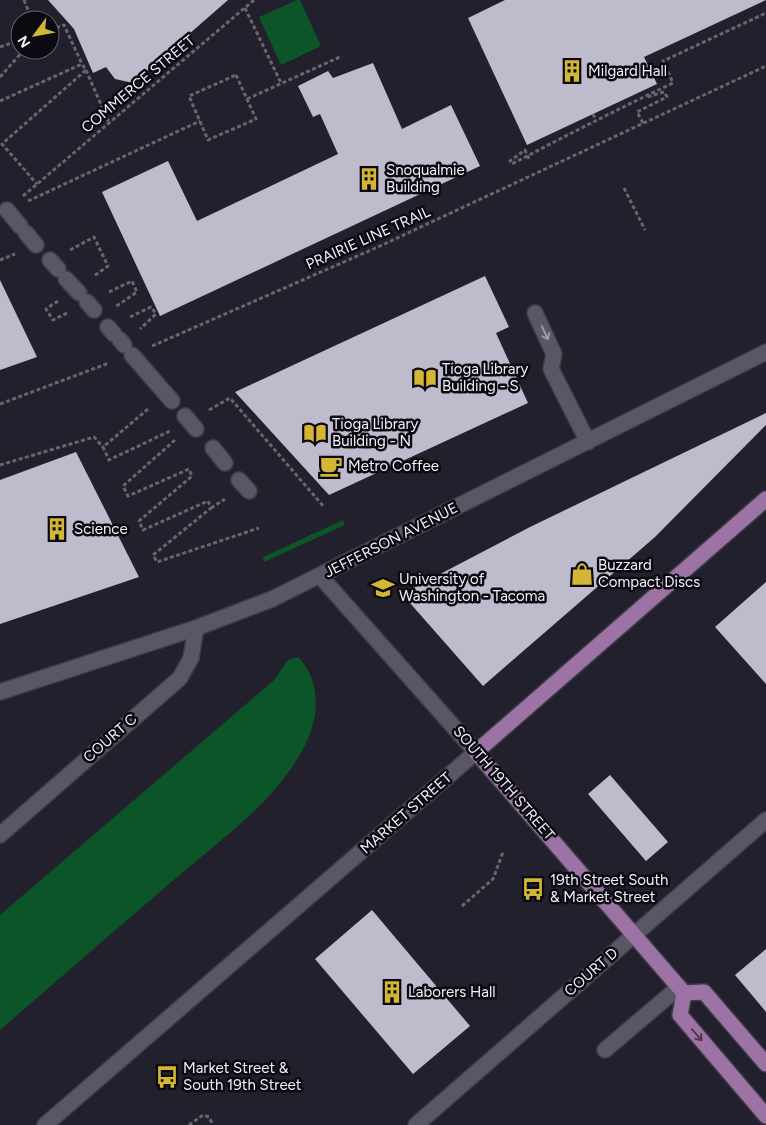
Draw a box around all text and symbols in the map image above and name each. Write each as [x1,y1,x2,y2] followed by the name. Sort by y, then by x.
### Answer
[10,10,60,60] north arrow
[78,31,199,137] street label: COMMERCE STREET
[14,33,34,51] text: N
[559,58,585,84] building icon: Milgard Hall
[588,62,667,80] place label: Milgard Hall
[386,161,465,196] place label: Snoqualmie Building
[356,166,382,192] building icon: Snoqualmie Building
[303,202,433,274] street label: PRAIRIE LINE TRAIL
[541,325,550,340] one-way arrow
[442,360,528,395] place label: Tioga Library Building - S
[412,365,438,391] library icon: Tioga Library Building - S
[332,415,418,450] place label: Tioga Library Building - N
[302,420,328,446] library icon: Tioga Library Building - N
[318,453,344,479] cafe icon: Metro Coffee
[348,457,439,475] place label: Metro Coffee
[321,499,461,581] street label: JEFFERSON AVENUE
[44,516,70,542] building icon: Science
[74,520,128,538] place label: Science
[598,556,700,591] place label: Buzzard Compact Discs
[569,561,595,587] shop icon: Buzzard Compact Discs
[399,570,545,605] place label: University of Washington - Tacoma
[370,575,396,601] school or university icon: University of Washington - Tacoma
[79,710,141,766] street label: COURT C
[449,722,559,844] street label: SOUTH 19TH STREET
[357,768,456,858] street label: MARKET STREET
[550,871,668,906] place label: 19th Street South & Market Street
[520,876,546,902] bus stop icon: 19th Street South & Market Street
[561,944,621,1000] street label: COURT D
[379,979,405,1005] building icon: Laborers Hall
[408,983,495,1001] place label: Laborers Hall
[691,1028,702,1041] one-way arrow
[183,1059,302,1094] place label: Market Street & South 19th Street
[154,1064,180,1090] bus stop icon: Market Street & South 19th Street

